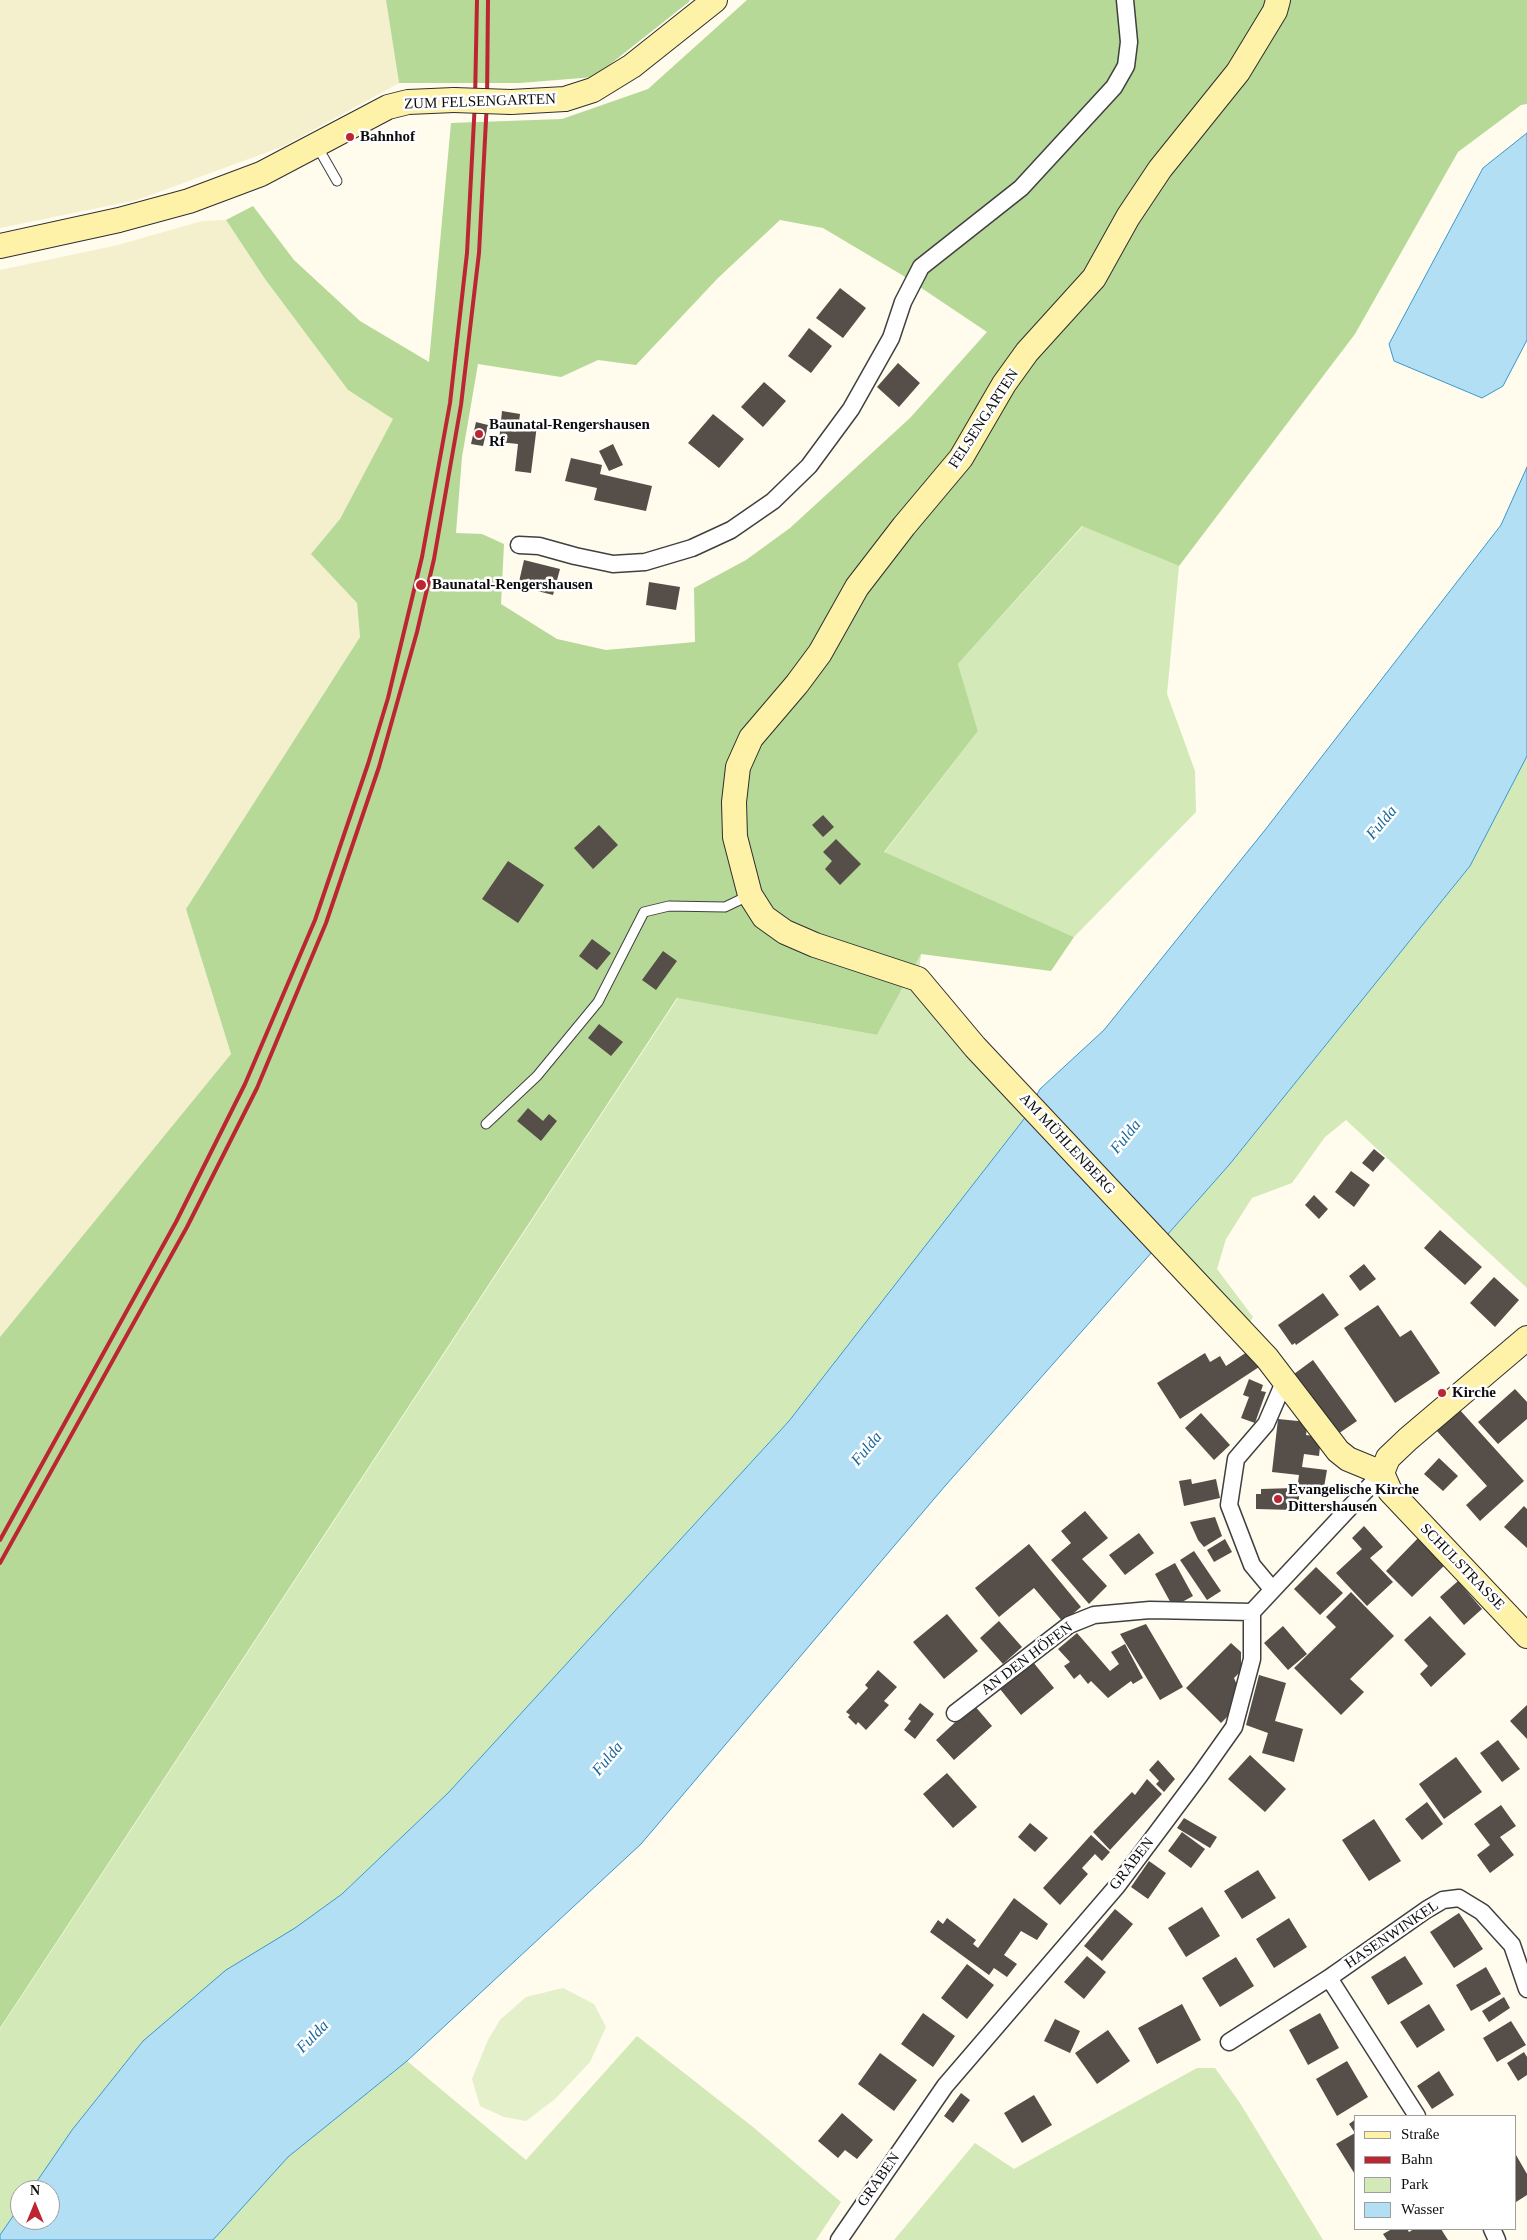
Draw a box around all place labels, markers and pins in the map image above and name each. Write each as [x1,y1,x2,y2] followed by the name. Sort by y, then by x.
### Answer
[360,128,415,146] place label: Bahnhof
[344,131,356,143] marker: Bahnhof
[489,416,650,451] place label: Baunatal-Rengershausen Rf
[473,428,485,440] marker: Baunatal-Rengershausen Rf
[432,576,593,594] place label: Baunatal-Rengershausen
[414,578,428,592] marker: Baunatal-Rengershausen
[1452,1384,1496,1402] place label: Kirche
[1436,1387,1448,1399] marker: Kirche
[1288,1481,1419,1516] place label: Evangelische Kirche Dittershausen
[1272,1493,1284,1505] marker: Evangelische Kirche Dittershausen

